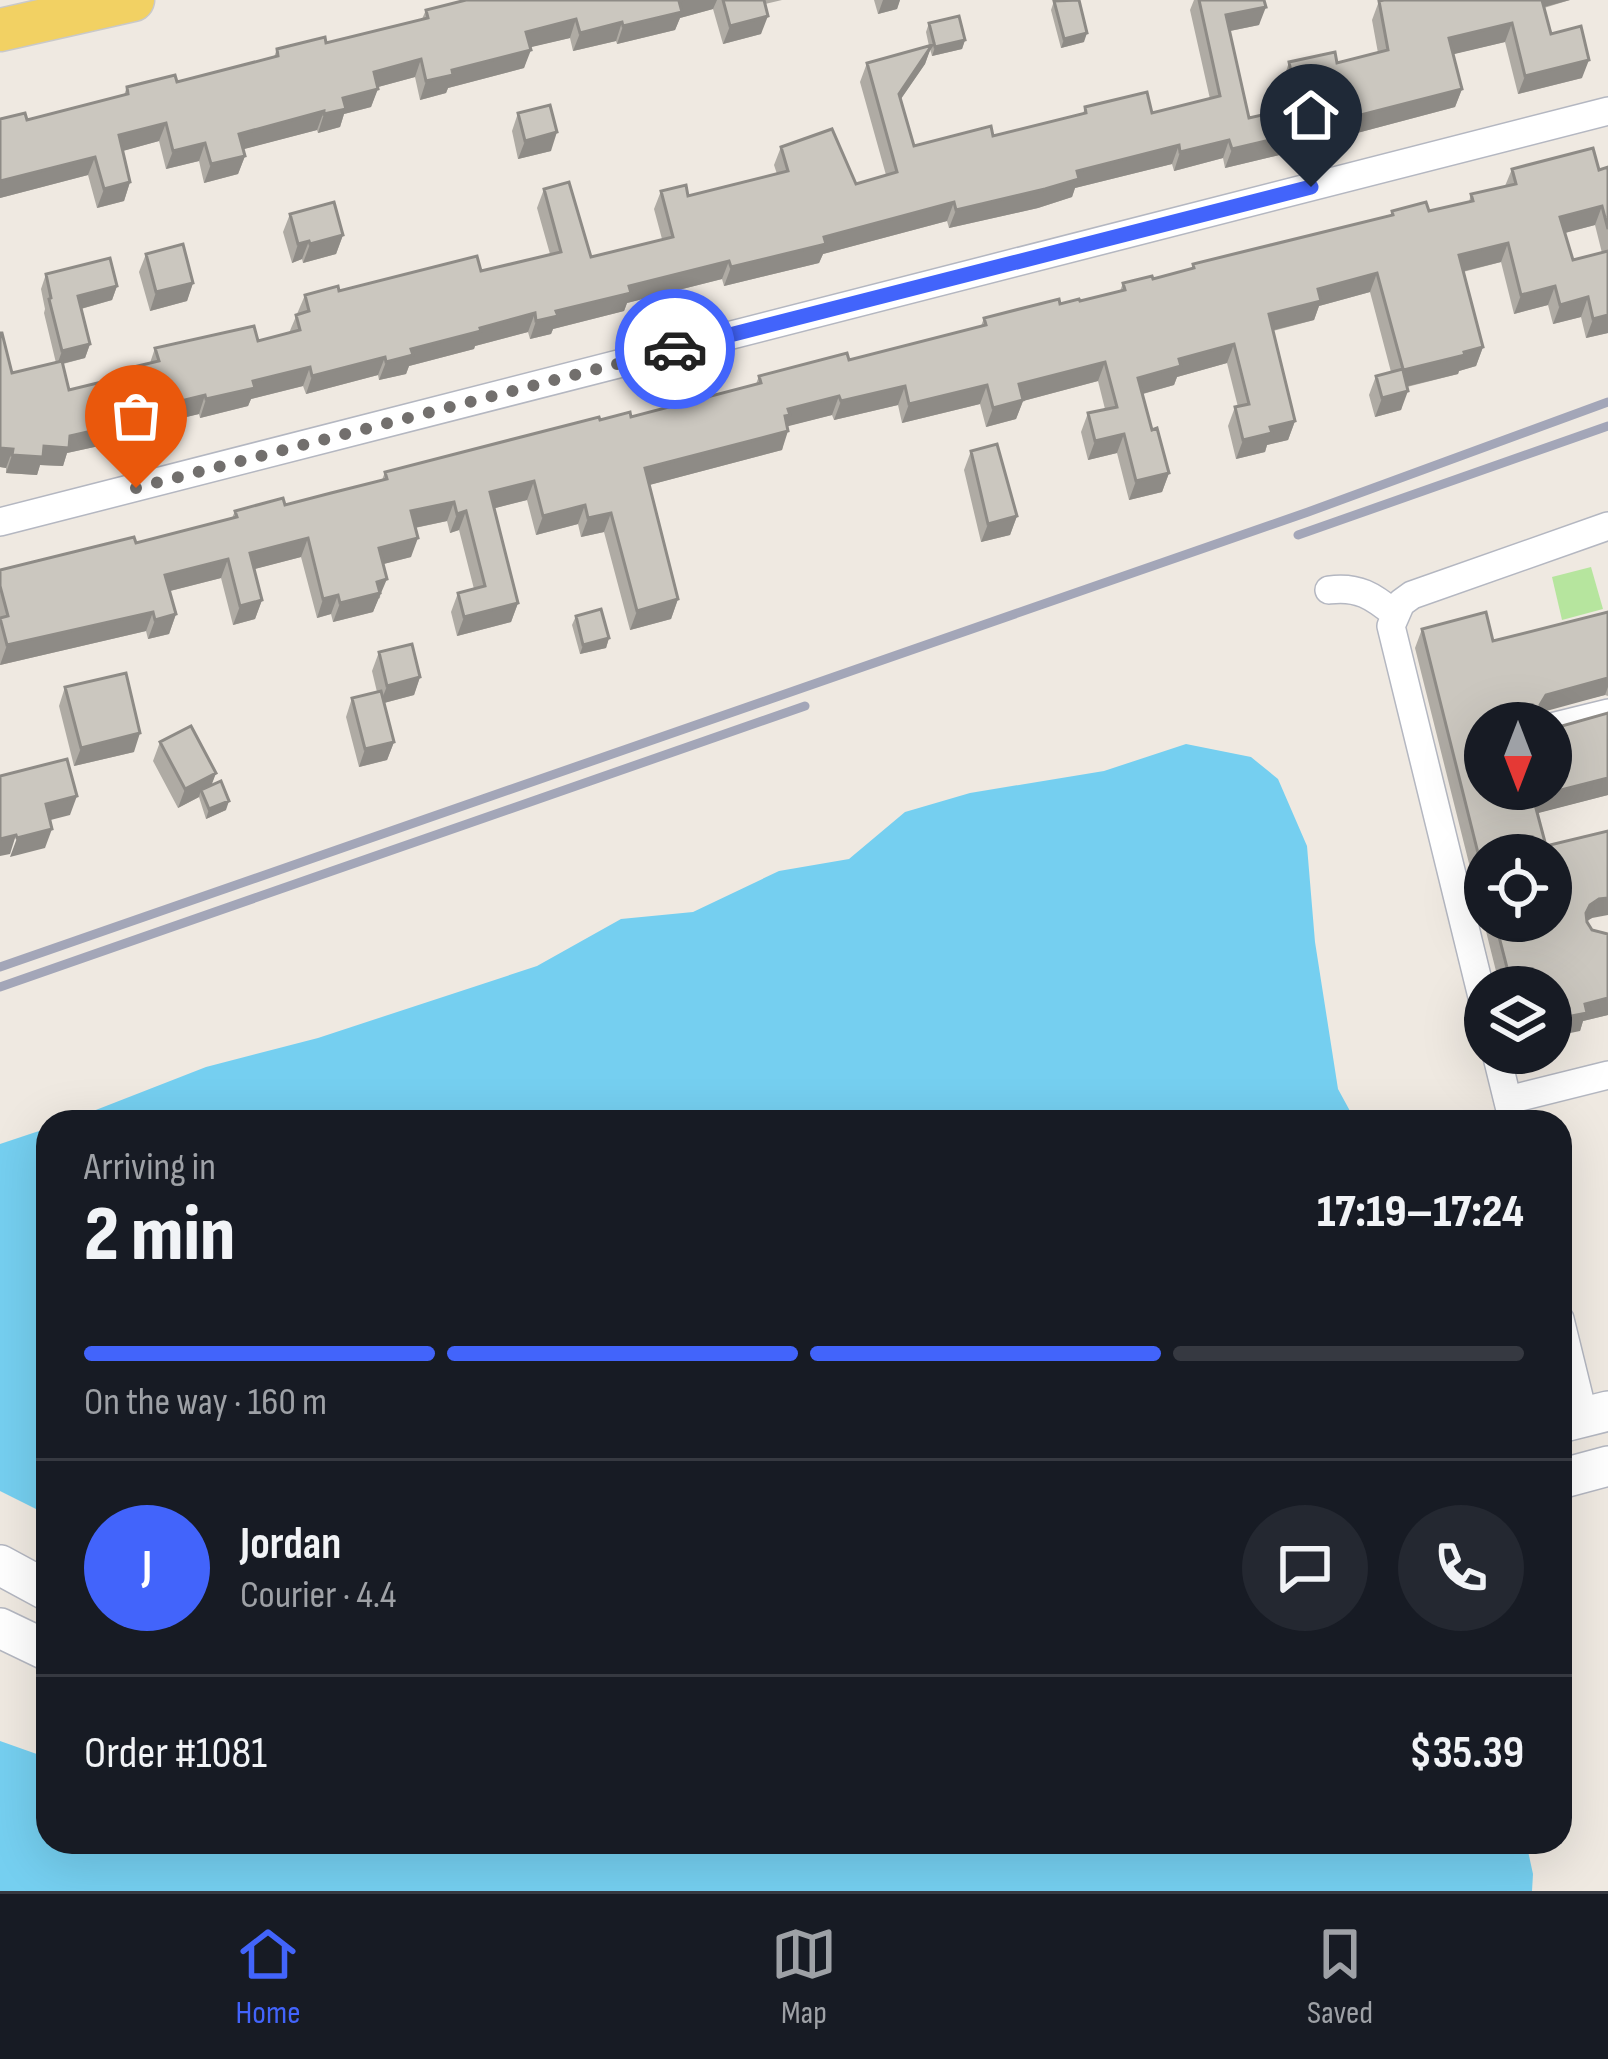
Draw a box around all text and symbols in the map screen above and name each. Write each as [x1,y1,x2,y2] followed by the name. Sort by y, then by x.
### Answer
[1260,64,1362,187] pin
[1278,82,1344,148] icon: home
[615,289,735,409] courier
[642,316,708,382] icon: car
[85,365,187,488] pin
[103,383,169,449] icon: bag
[1464,702,1572,810] north arrow
[1464,702,1572,1074] map controls
[1464,834,1572,942] button: locate
[1464,966,1572,1074] button: layers
[84,1144,216,1191] text: Arriving in
[1317,1185,1524,1240] text: 17:19–17:24
[84,1189,235,1282] text: 2 min
[84,1379,327,1426] text: On the way · 160 m
[1242,1505,1368,1631] button: chat
[1398,1505,1524,1631] button: phone
[240,1517,341,1572] text: Jordan
[142,1540,152,1595] text: J
[240,1572,396,1619] text: Courier · 4.4
[84,1726,267,1781] text: Order #1081
[1409,1726,1524,1781] text: $35.39
[235,1921,301,2033] tab: Home
[771,1921,837,2033] tab: Map
[1307,1921,1373,2033] tab: Saved

